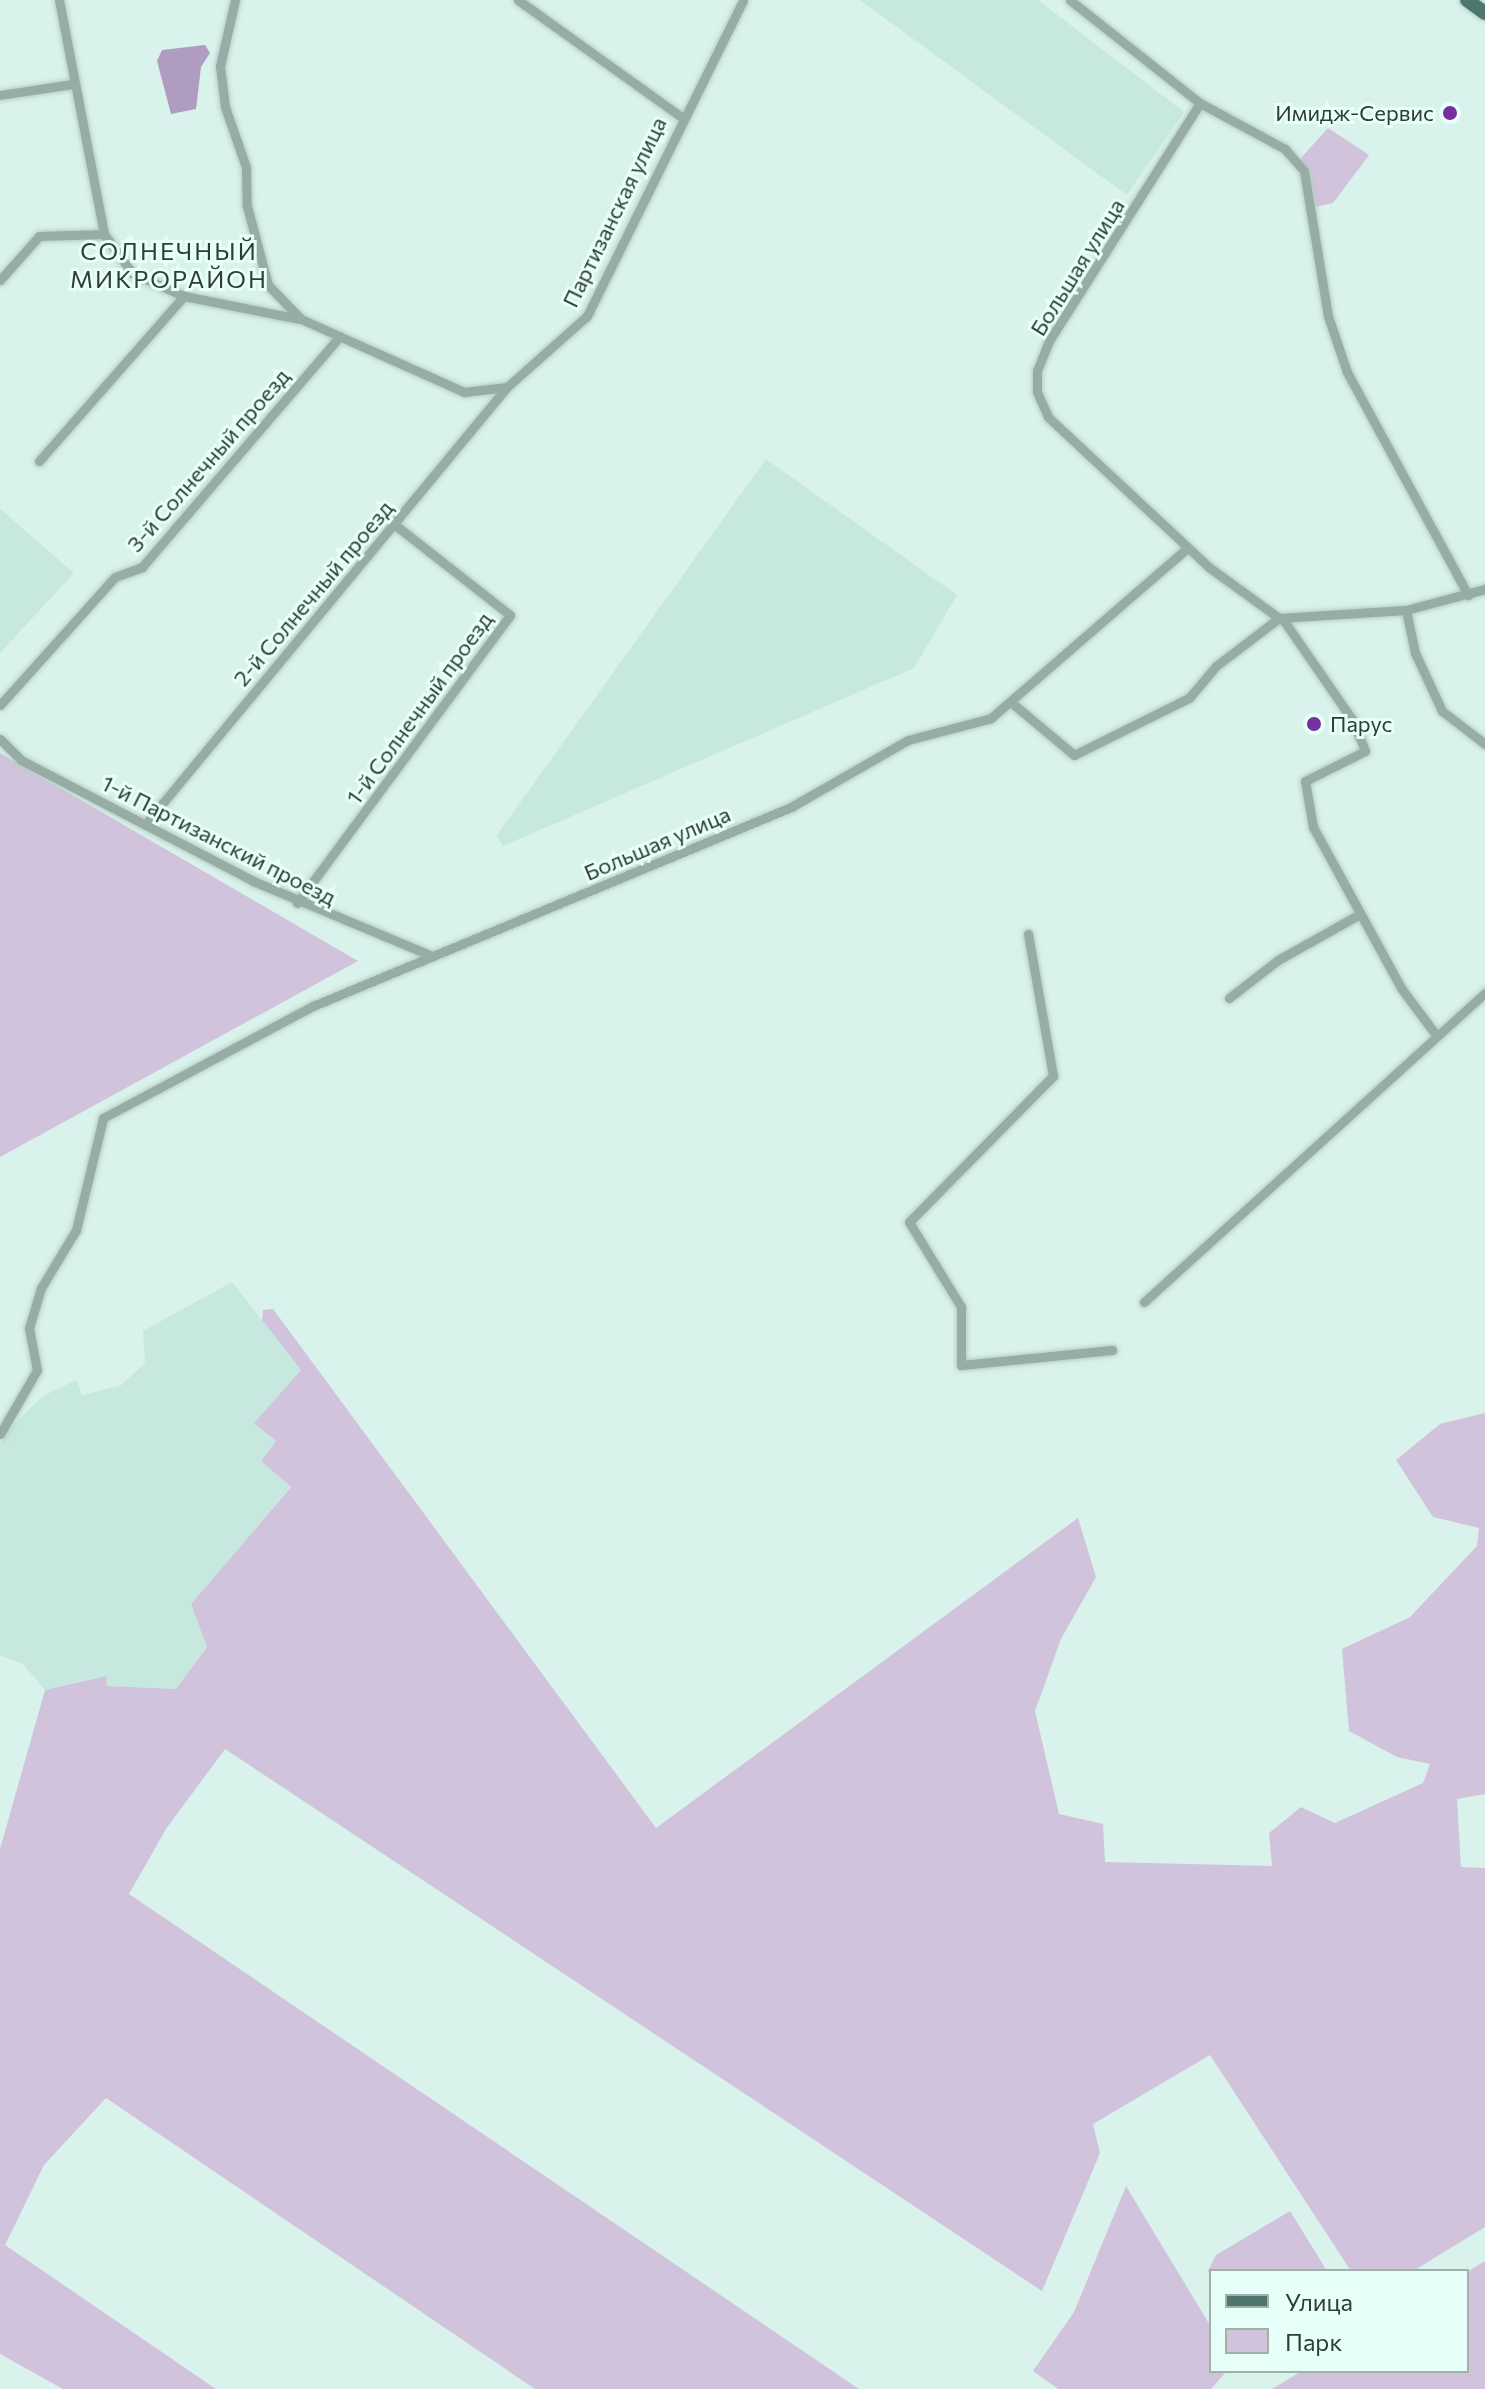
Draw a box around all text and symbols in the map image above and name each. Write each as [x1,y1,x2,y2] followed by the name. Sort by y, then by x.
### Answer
[1275,100,1434,126] place label: Имидж-Сервис
[1441,104,1459,122] marker: Имидж-Сервис
[557,113,671,311] street label: Партизанская улица
[1024,194,1130,340] street label: Большая улица
[70,237,268,293] district label: СОЛНЕЧНЫЙ МИКРОРАЙОН
[121,363,295,557] street label: 3-й Солнечный проезд
[228,495,398,691] street label: 2-й Солнечный проезд
[340,607,498,809] street label: 1-й Солнечный проезд
[1330,711,1392,737] place label: Парус
[1305,715,1323,733] marker: Парус
[97,769,341,911] street label: 1-й Партизанский проезд
[580,800,734,886] street label: Большая улица
[1209,2269,1469,2373] legend
[1285,2287,1353,2316] text: Улица
[1285,2327,1342,2356] text: Парк

